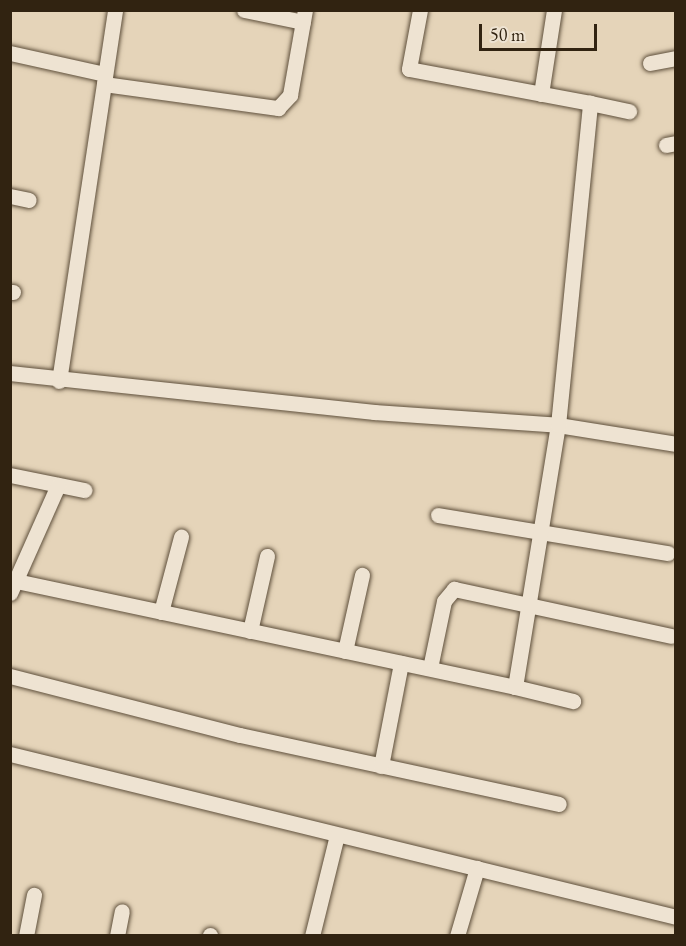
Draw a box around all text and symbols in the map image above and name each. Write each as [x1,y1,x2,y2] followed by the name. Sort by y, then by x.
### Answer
[482,12,600,50] scale bar
[490,23,525,46] text: 50 m

